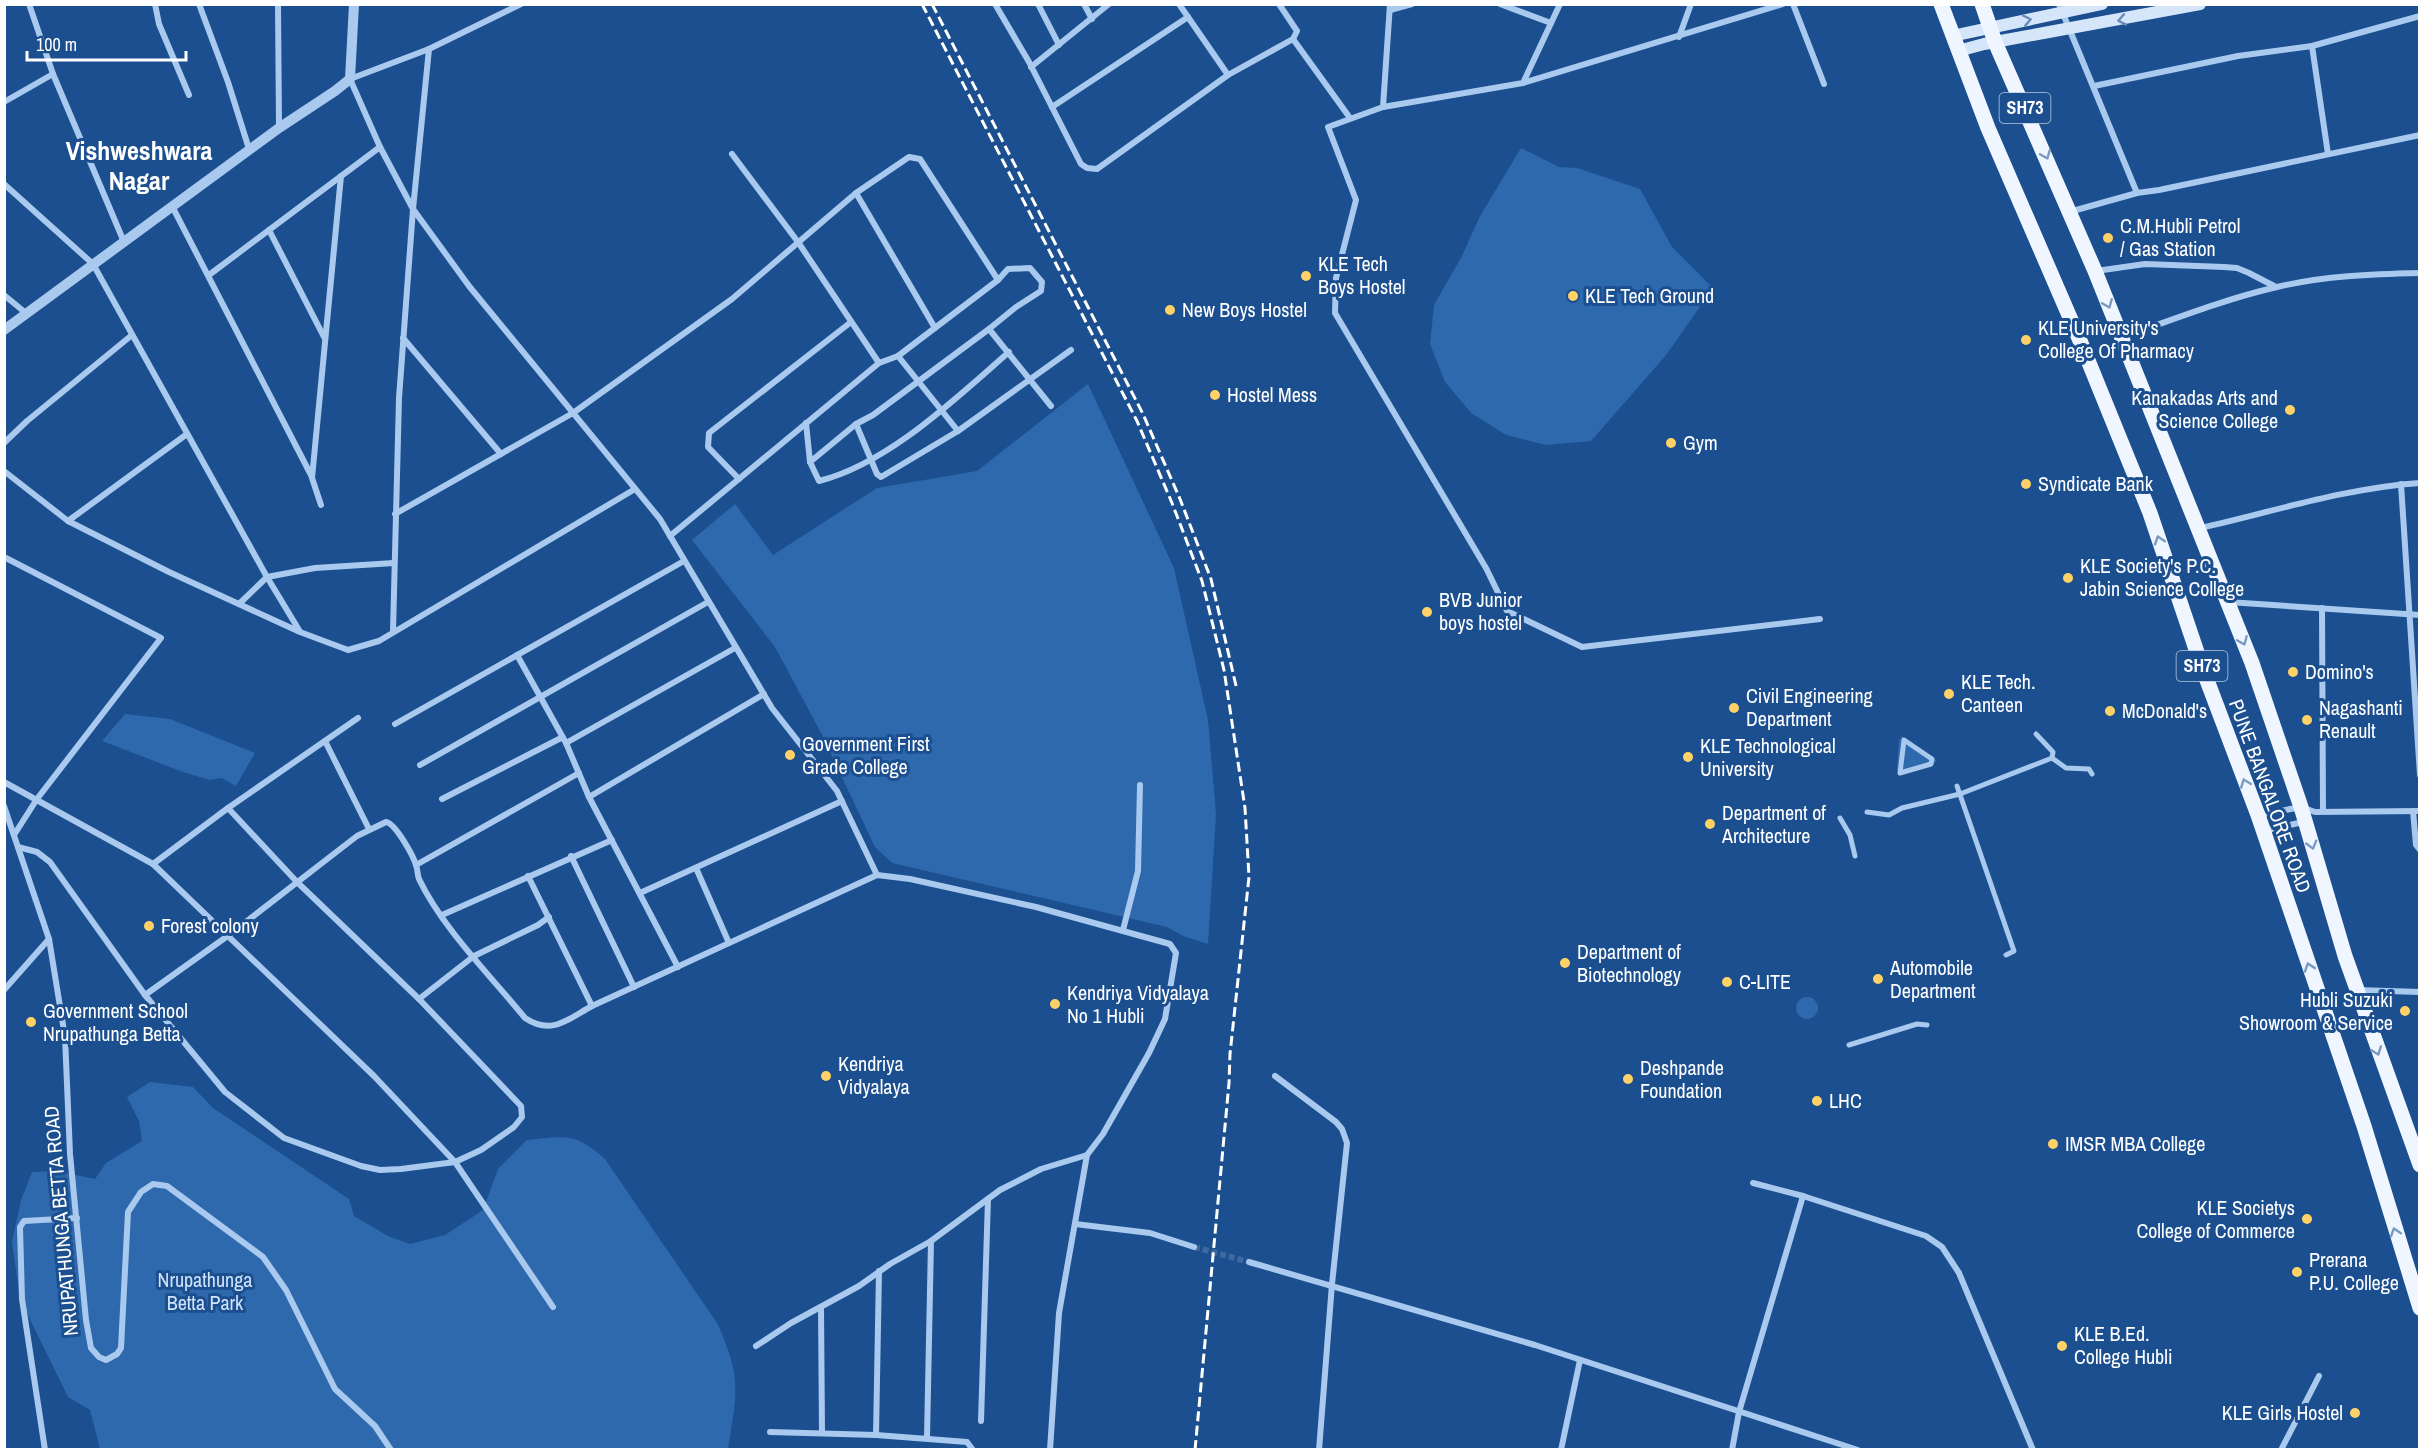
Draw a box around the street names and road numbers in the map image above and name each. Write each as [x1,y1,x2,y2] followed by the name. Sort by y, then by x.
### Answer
[2000,93,2050,123] road number: SH73
[2176,651,2228,681] road number: SH73
[2223,695,2318,896] street label: PUNE BANGALORE ROAD
[37,1105,84,1337] street label: NRUPATHUNGA BETTA ROAD

